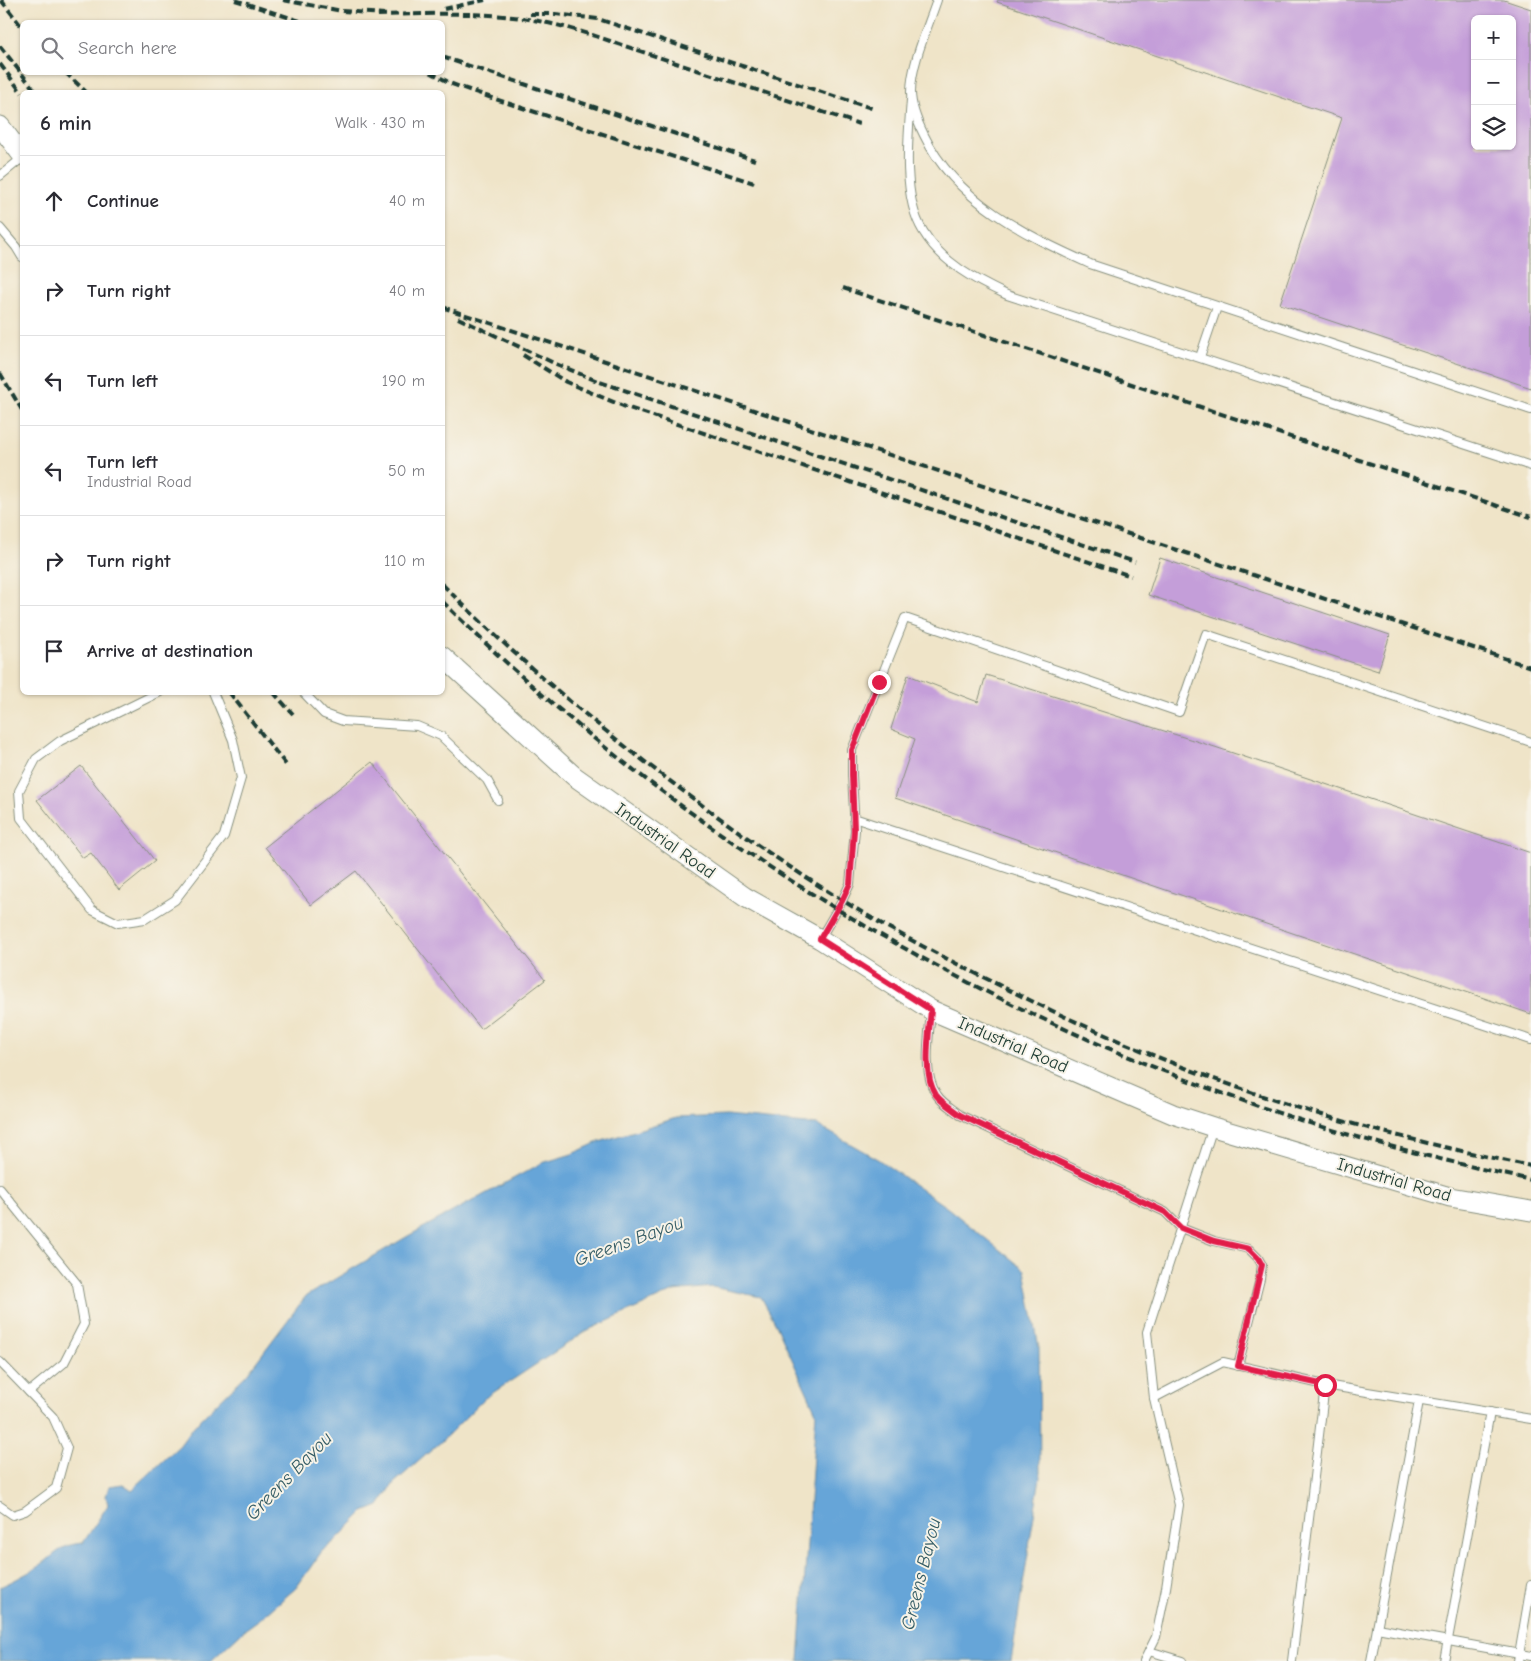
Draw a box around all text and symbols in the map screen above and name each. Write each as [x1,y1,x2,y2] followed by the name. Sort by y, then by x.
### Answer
[1471,15,1516,150] map controls
[1471,15,1516,60] button: +
[20,20,445,75] search box
[38,34,66,62] icon: search
[78,37,177,59] text: Search here
[1471,60,1516,105] button: −
[1471,105,1516,150] button: layers
[40,111,92,135] text: 6 min
[335,114,425,132] text: Walk · 430 m
[40,187,68,215] icon: ahead
[87,190,159,212] text: Continue
[389,192,425,210] text: 40 m
[40,277,68,305] icon: right
[87,280,171,302] text: Turn right
[389,282,425,300] text: 40 m
[40,367,68,395] icon: left
[87,370,158,392] text: Turn left
[382,372,425,390] text: 190 m
[87,451,158,473] text: Turn left
[40,457,68,485] icon: left
[388,462,425,480] text: 50 m
[87,473,192,491] text: Industrial Road
[40,547,68,575] icon: right
[87,550,171,572] text: Turn right
[384,552,425,570] text: 110 m
[40,637,68,665] icon: arrive
[87,640,253,662] text: Arrive at destination
[868,671,891,694] route end
[611,799,719,883] street label: Industrial Road
[955,1012,1071,1078] street label: Industrial Road
[1335,1154,1453,1206] street label: Industrial Road
[571,1211,687,1271] water label: Greens Bayou
[1314,1374,1337,1397] route start
[241,1427,337,1525] water label: Greens Bayou
[896,1516,946,1632] water label: Greens Bayou

